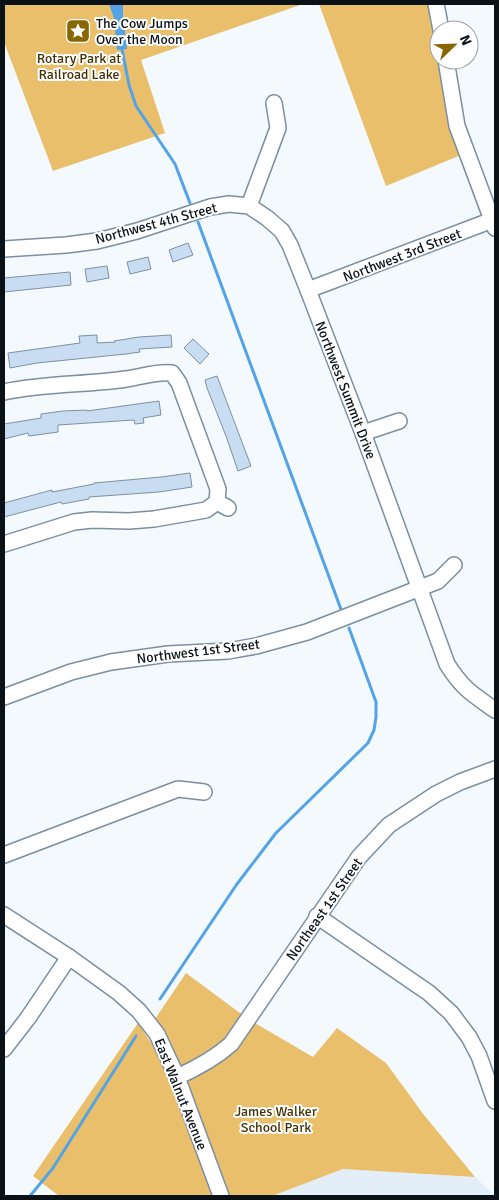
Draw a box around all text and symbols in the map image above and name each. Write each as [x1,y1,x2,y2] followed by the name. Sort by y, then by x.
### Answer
[96,15,188,48] place label: The Cow Jumps Over the Moon
[65,18,91,44] place icon: The Cow Jumps Over the Moon
[429,20,479,70] north arrow
[456,32,475,48] text: N
[37,50,121,83] park label: Rotary Park at Railroad Lake
[93,199,219,248] street label: Northwest 4th Street
[341,225,464,286] street label: Northwest 3rd Street
[311,319,380,462] street label: Northwest Summit Drive
[136,636,261,667] street label: Northwest 1st Street
[283,855,366,964] street label: Northeast 1st Street
[150,1036,211,1152] street label: East Walnut Avenue
[235,1103,318,1136] park label: James Walker School Park

